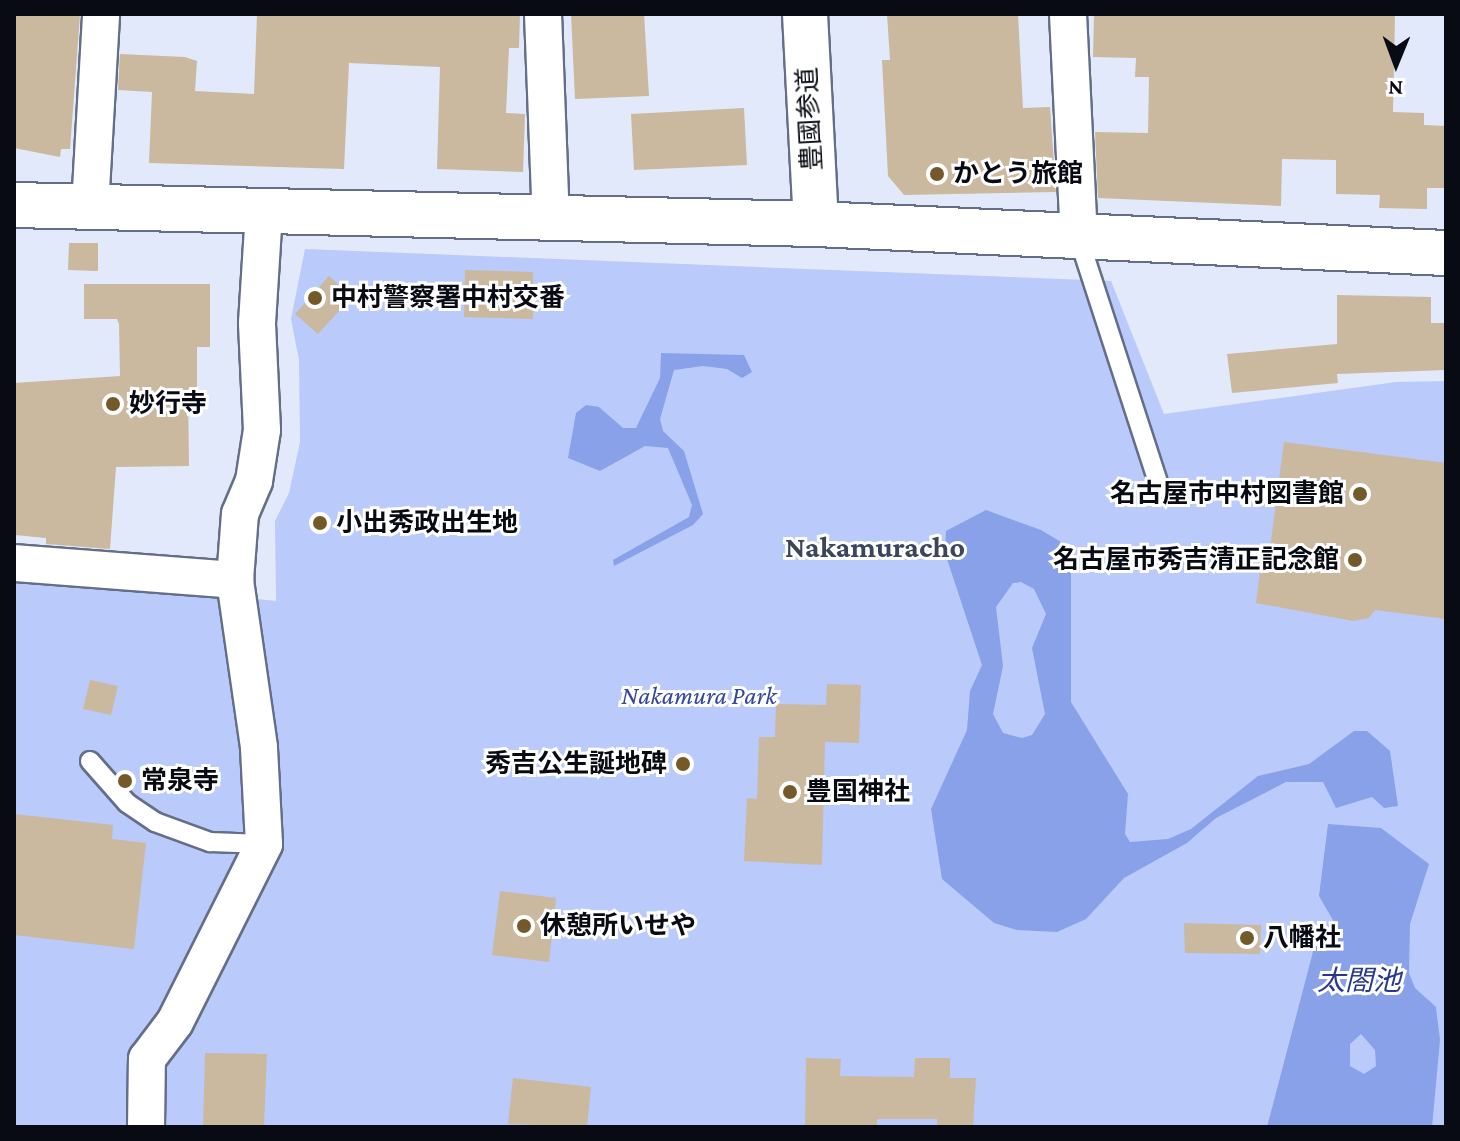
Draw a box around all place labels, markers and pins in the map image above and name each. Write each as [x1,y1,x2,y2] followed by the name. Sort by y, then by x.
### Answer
[953,158,1083,190] place label: かとう旅館
[928,165,946,183] marker: かとう旅館
[331,282,565,314] place label: 中村警察署中村交番
[306,289,324,307] marker: 中村警察署中村交番
[129,388,207,420] place label: 妙行寺
[104,395,122,413] marker: 妙行寺
[1110,478,1344,510] place label: 名古屋市中村図書館
[1351,485,1369,503] marker: 名古屋市中村図書館
[336,507,518,539] place label: 小出秀政出生地
[311,514,329,532] marker: 小出秀政出生地
[1053,544,1339,576] place label: 名古屋市秀吉清正記念館
[1346,551,1364,569] marker: 名古屋市秀吉清正記念館
[485,748,667,780] place label: 秀吉公生誕地碑
[674,755,692,773] marker: 秀吉公生誕地碑
[141,765,219,797] place label: 常泉寺
[116,772,134,790] marker: 常泉寺
[806,776,910,808] place label: 豊国神社
[781,783,799,801] marker: 豊国神社
[540,910,696,942] place label: 休憩所いせや
[515,917,533,935] marker: 休憩所いせや
[1263,922,1341,954] place label: 八幡社
[1238,929,1256,947] marker: 八幡社

